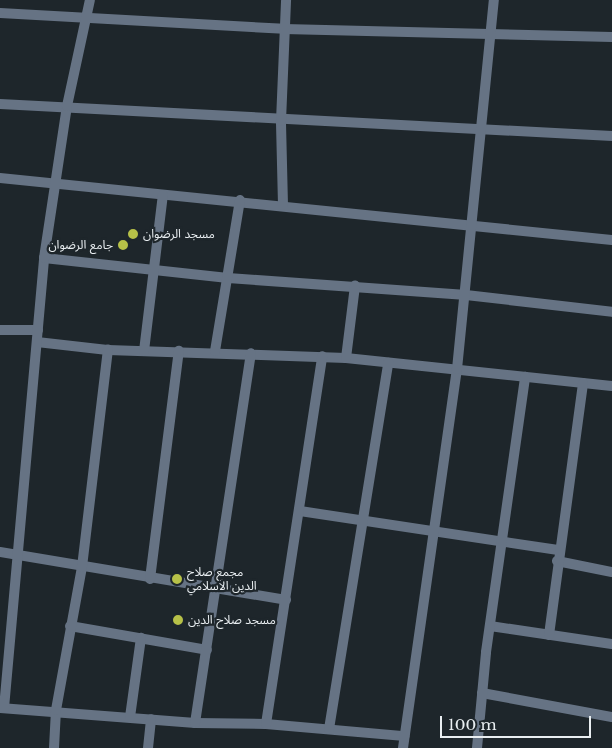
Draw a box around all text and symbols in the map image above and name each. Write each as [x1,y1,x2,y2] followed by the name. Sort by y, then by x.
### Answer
[143,227,215,241] place label: مسجد الرضوان
[127,228,139,240] marker: مسجد الرضوان
[48,238,113,252] place label: جامع الرضوان
[117,239,129,251] marker: جامع الرضوان
[187,565,257,593] place label: مجمع صلاح الدين الاسلامي
[171,573,183,585] marker: مجمع صلاح الدين الاسلامي
[188,613,276,627] place label: مسجد صلاح الدين
[172,614,184,626] marker: مسجد صلاح الدين
[442,706,593,738] scale bar
[448,715,497,734] text: 100 m

